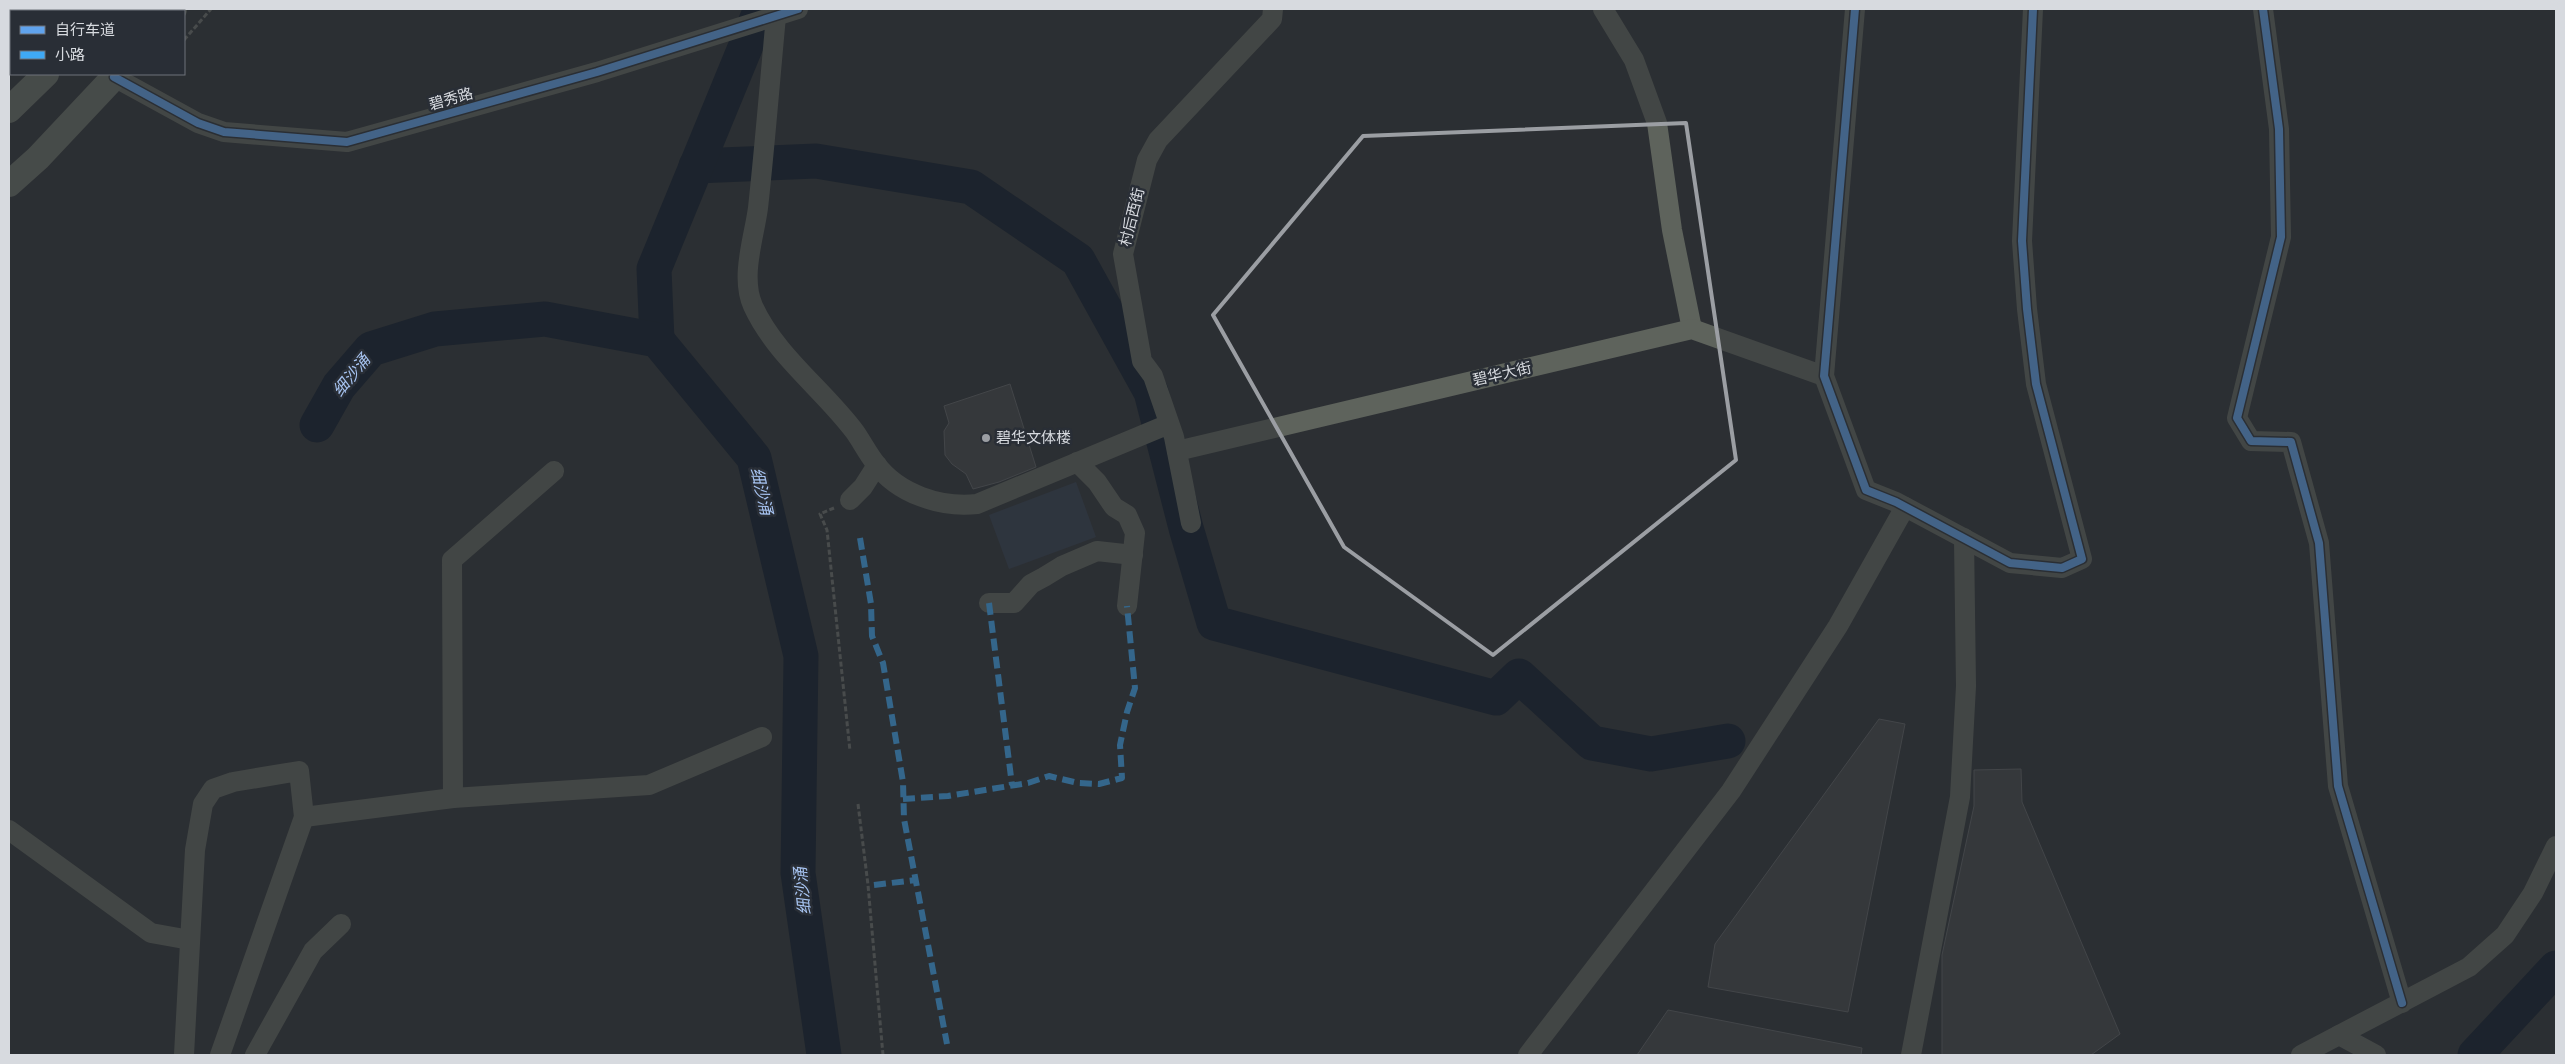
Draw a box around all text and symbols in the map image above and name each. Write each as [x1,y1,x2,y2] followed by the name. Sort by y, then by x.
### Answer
[10,10,185,75] legend
[55,21,115,39] text: 自行车道
[55,46,85,64] text: 小路
[427,84,475,114] street label: 碧秀路
[1116,186,1148,248] street label: 村后西街
[329,349,375,400] water label: 细沙涌
[1471,358,1533,390] street label: 碧华大街
[996,429,1071,447] place label: 碧华文体楼
[980,432,992,444] marker: 碧华文体楼
[747,466,777,519] water label: 细沙涌
[790,864,814,916] water label: 细沙涌

